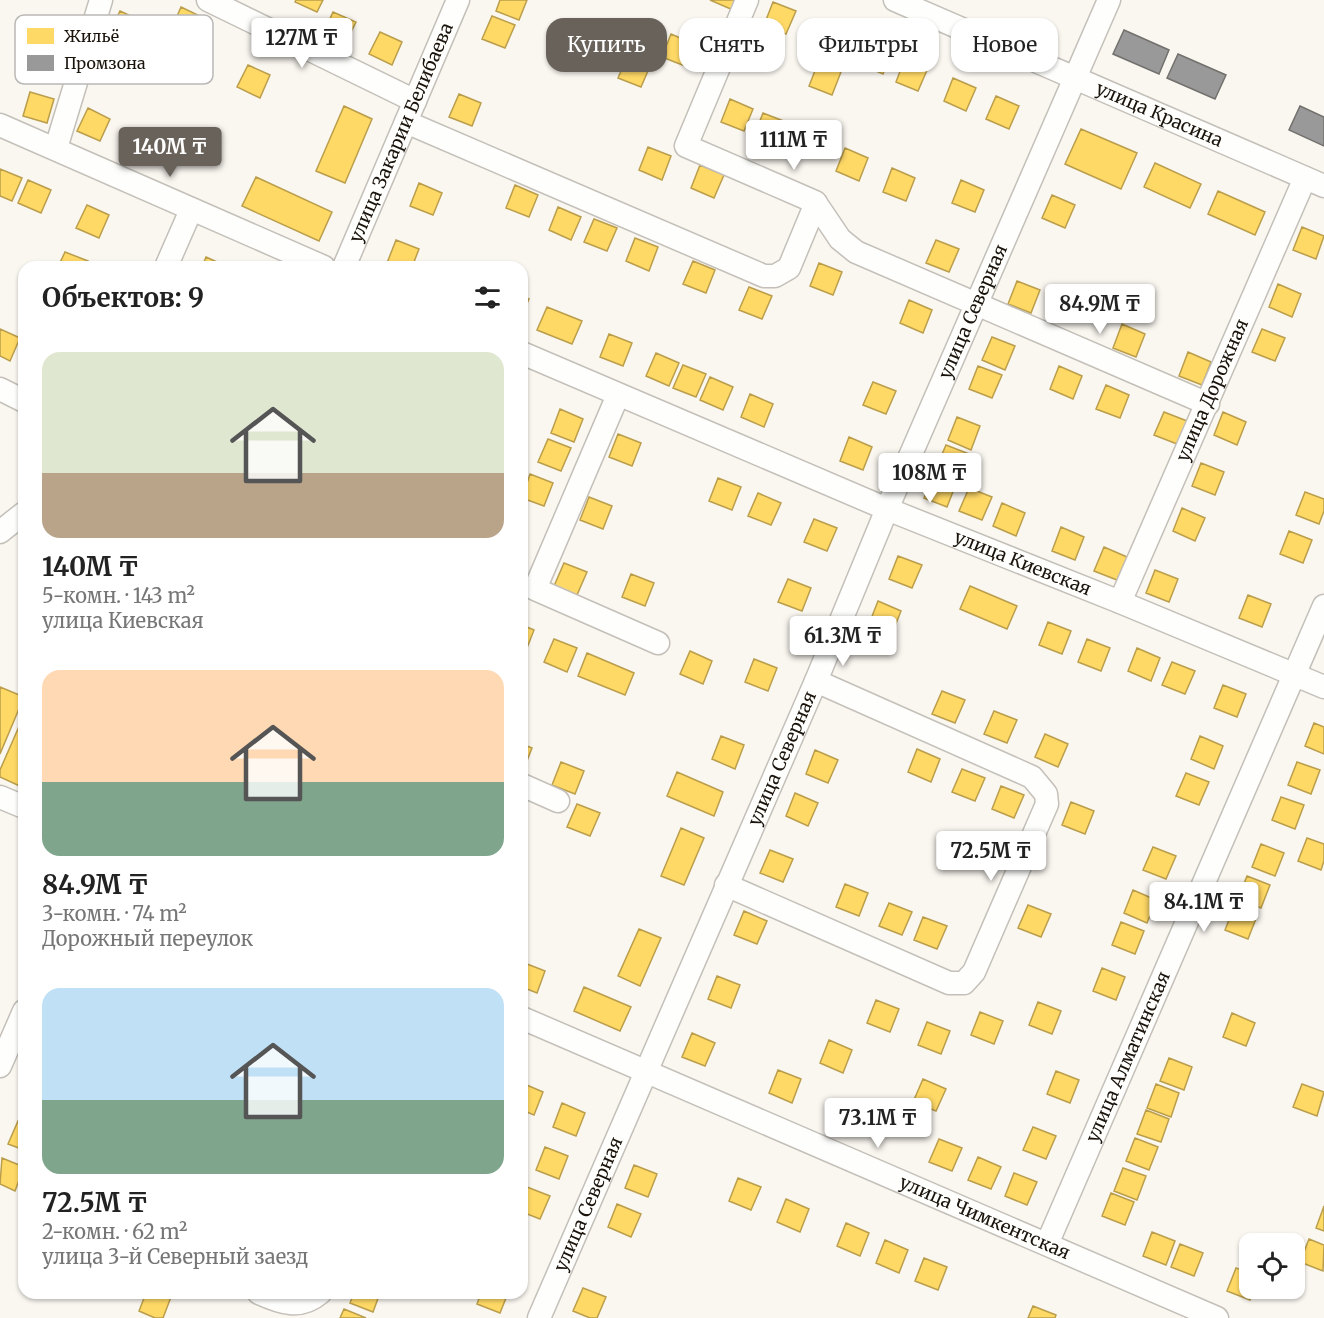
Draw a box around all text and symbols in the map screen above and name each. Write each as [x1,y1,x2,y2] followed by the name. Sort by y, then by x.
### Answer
[15,15,213,84] legend
[253,18,351,69] pin: 127M ₸
[546,18,667,72] chip: Купить
[679,18,785,72] chip: Снять
[797,18,939,72] chip: Фильтры
[951,18,1058,72] chip: Новое
[344,19,458,246] street label: улица Закарии Белибаева
[265,25,339,50] text: 127M ₸
[64,26,119,46] text: Жильё
[64,53,146,73] text: Промзона
[1092,76,1227,152] street label: улица Красина
[745,120,843,171] pin: 111M ₸
[121,127,219,178] pin: 140M ₸
[760,127,828,152] text: 111M ₸
[133,134,207,159] text: 140M ₸
[933,240,1012,382] street label: улица Северная
[42,281,204,314] text: Объектов: 9
[471,281,504,314] icon: filters
[1045,284,1155,335] pin: 84.9M ₸
[1059,291,1141,316] text: 84.9M ₸
[1171,315,1253,465] street label: улица Дорожная
[219,391,327,499] icon: home
[881,453,979,504] pin: 108M ₸
[892,460,968,485] text: 108M ₸
[951,525,1095,600] street label: улица Киевская
[42,550,139,583] text: 140M ₸
[42,583,195,608] text: 5-комн. · 143 m²
[42,608,204,633] text: улица Киевская
[788,616,898,667] pin: 61.3M ₸
[804,623,882,648] text: 61.3M ₸
[742,687,821,829] street label: улица Северная
[219,709,327,817] icon: home
[936,831,1046,882] pin: 72.5M ₸
[950,838,1032,863] text: 72.5M ₸
[42,868,149,901] text: 84.9M ₸
[1149,882,1259,933] pin: 84.1M ₸
[1163,889,1245,914] text: 84.1M ₸
[42,901,187,926] text: 3-комн. · 74 m²
[42,926,253,951] text: Дорожный переулок
[1081,967,1175,1146] street label: улица Алматинская
[219,1027,327,1135] icon: home
[823,1098,933,1149] pin: 73.1M ₸
[839,1105,917,1130] text: 73.1M ₸
[549,1133,627,1275] street label: улица Северная
[896,1170,1074,1264] street label: улица Чимкентская
[42,1186,148,1219] text: 72.5M ₸
[42,1219,187,1244] text: 2-комн. · 62 m²
[1239,1233,1305,1299] map controls
[1239,1233,1305,1299] button: locate
[42,1244,309,1269] text: улица 3-й Северный заезд

